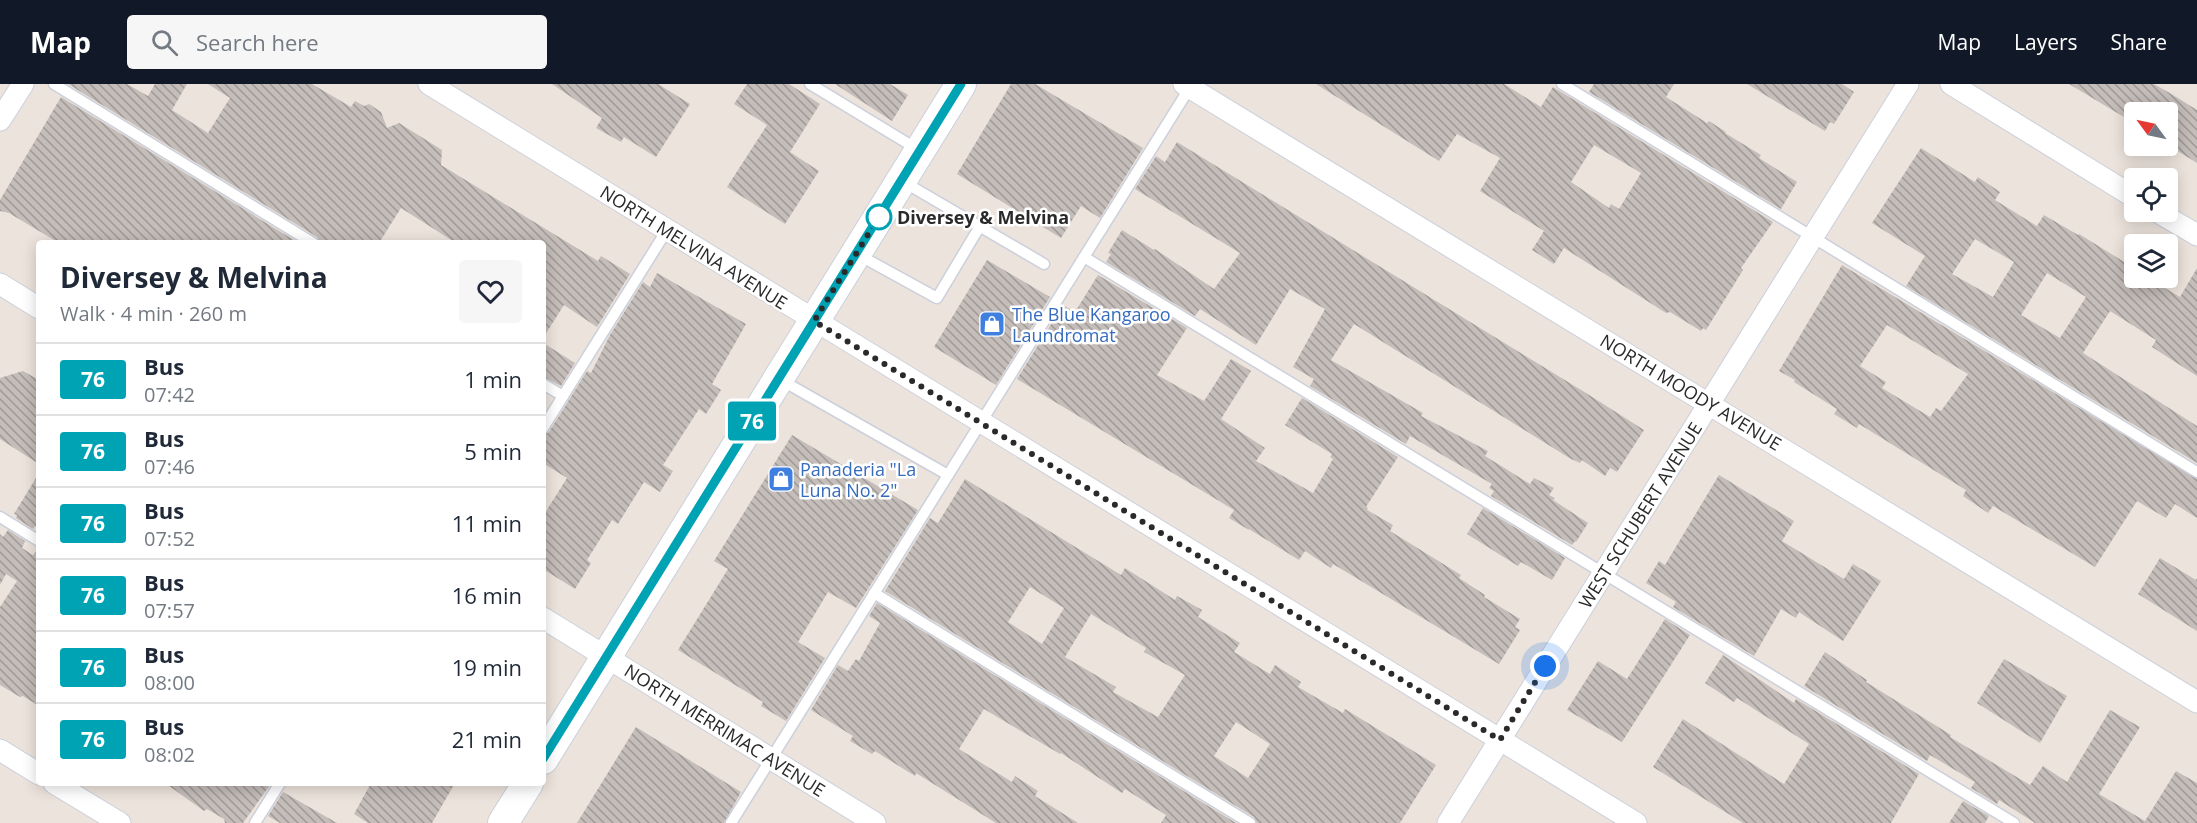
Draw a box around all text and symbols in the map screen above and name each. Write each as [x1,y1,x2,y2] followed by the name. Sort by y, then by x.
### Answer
[127,15,547,69] search box
[30,23,91,61] text: Map
[148,26,181,59] icon: search
[196,27,319,57] text: Search here
[1938,28,1981,56] text: Map
[2014,28,2078,56] text: Layers
[2111,28,2167,56] text: Share
[2124,102,2178,156] north arrow
[2124,102,2178,288] map controls
[2124,168,2178,222] button: locate
[596,180,792,314] street label: NORTH MELVINA AVENUE
[866,204,892,230] marker: Diversey & Melvina
[897,205,1069,229] place label: Diversey & Melvina
[2124,234,2178,288] button: layers
[60,258,328,296] text: Diversey & Melvina
[459,260,522,323] button: heart
[60,300,247,327] text: Walk · 4 min · 260 m
[1012,302,1171,347] place label: The Blue Kangaroo Laundromat
[977,309,1007,339] shop icon: The Blue Kangaroo Laundromat
[1596,328,1786,456] street label: NORTH MOODY AVENUE
[144,351,184,381] text: Bus
[464,364,522,394] text: 1 min
[81,365,105,393] text: 76
[144,381,195,408] text: 07:42
[725,402,779,440] line badge: 76
[740,407,764,435] text: 76
[1573,418,1707,612] street label: WEST SCHUBERT AVENUE
[144,423,184,453] text: Bus
[464,436,522,466] text: 5 min
[81,437,105,465] text: 76
[144,453,195,480] text: 07:46
[800,457,916,502] place label: Panaderia "La Luna No. 2"
[766,464,796,494] shop icon: Panaderia "La Luna No. 2"
[144,495,184,525] text: Bus
[452,508,522,538] text: 11 min
[81,509,105,537] text: 76
[144,525,195,552] text: 07:52
[144,567,184,597] text: Bus
[452,580,522,610] text: 16 min
[81,581,105,609] text: 76
[144,597,195,624] text: 07:57
[144,639,184,669] text: Bus
[1530,651,1560,681] your location
[452,652,522,682] text: 19 min
[81,653,105,681] text: 76
[620,658,830,802] street label: NORTH MERRIMAC AVENUE
[144,669,195,696] text: 08:00
[144,711,184,741] text: Bus
[452,724,522,754] text: 21 min
[81,725,105,753] text: 76
[144,741,195,768] text: 08:02

